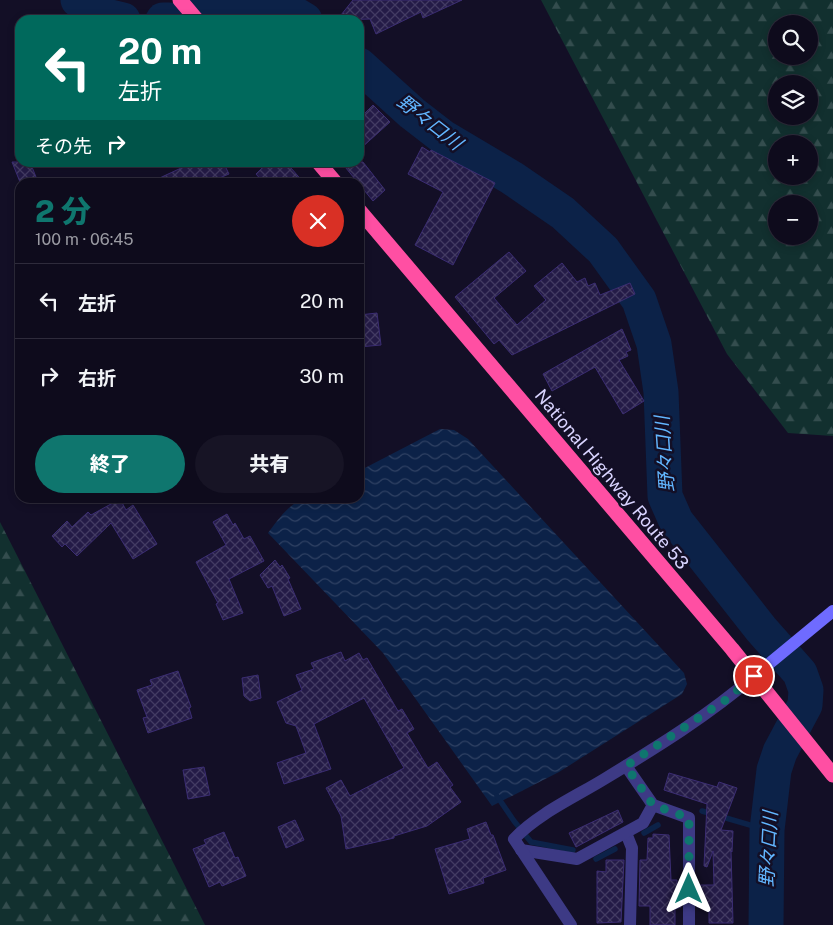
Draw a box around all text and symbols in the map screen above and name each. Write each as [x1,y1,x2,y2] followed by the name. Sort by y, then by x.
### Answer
[768,15,818,245] map controls
[768,15,818,65] button: search
[118,31,202,72] text: 20 m
[35,35,100,100] icon: left
[768,75,818,125] button: layers
[118,78,162,104] text: 左折
[393,90,468,155] water label: 野々口川
[102,130,130,158] icon: right
[35,135,92,157] text: その先
[768,135,818,185] button: +
[35,193,91,229] text: 2 分
[292,195,344,247] button: close
[768,195,818,245] button: −
[35,230,133,249] text: 100 m · 06:45
[35,287,63,315] icon: left
[300,290,344,312] text: 20 m
[78,292,116,314] text: 左折
[35,362,63,390] icon: right
[299,365,344,387] text: 30 m
[78,367,116,389] text: 右折
[531,385,693,573] street label: National Highway Route 53
[650,413,678,493] water label: 野々口川
[35,435,185,493] button: 終了
[195,435,344,493] button: 共有
[733,655,775,697] pin
[740,662,768,690] icon: arrive
[755,808,781,888] water label: 野々口川
[662,862,714,914] position arrow

